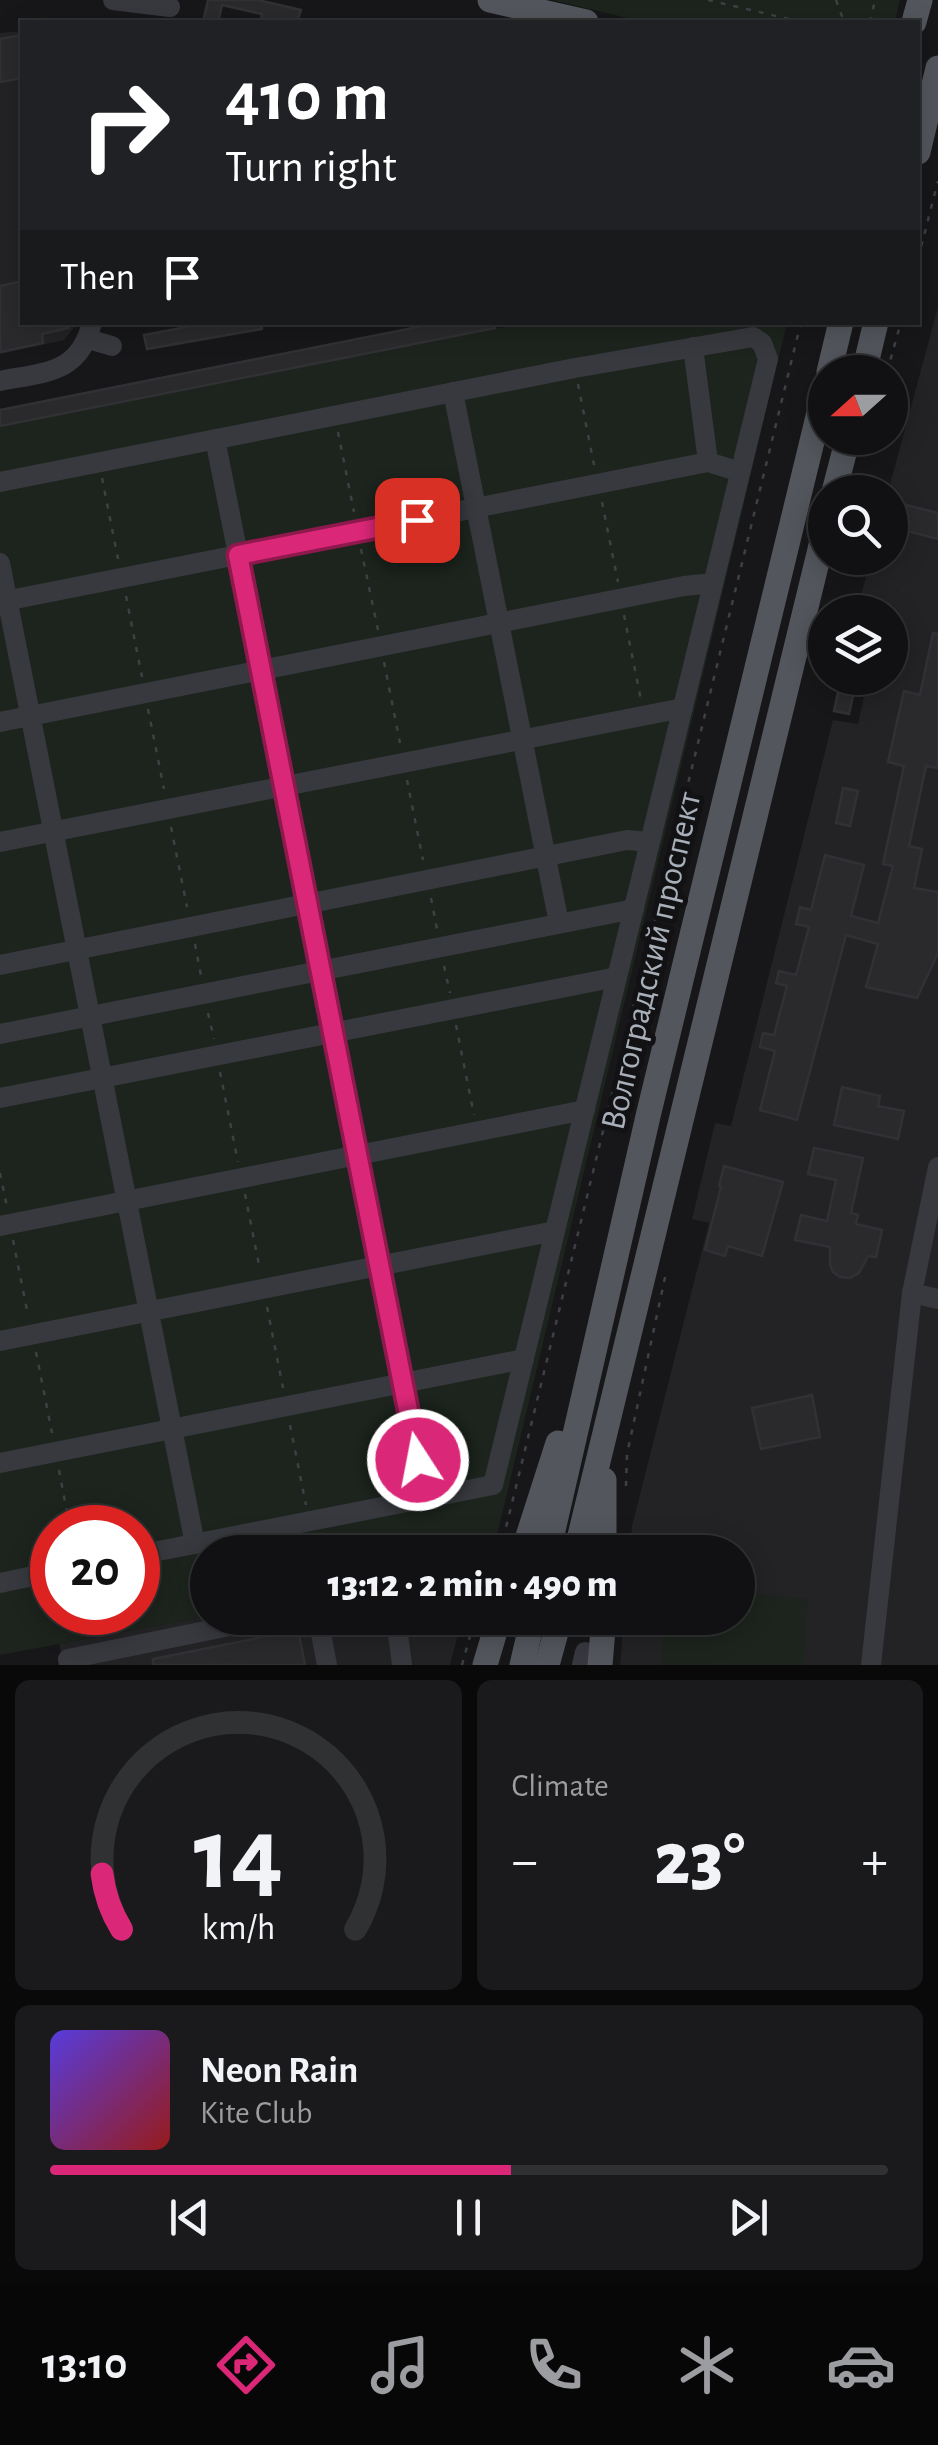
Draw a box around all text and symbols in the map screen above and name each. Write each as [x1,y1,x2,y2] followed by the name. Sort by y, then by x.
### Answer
[60,60,190,190] icon: right
[225,63,389,133] text: 410 m
[225,145,397,190] text: Turn right
[155,250,210,305] icon: arrive
[60,259,135,297] text: Then
[808,355,908,455] north arrow
[808,355,908,695] map controls
[808,475,908,575] button: search
[375,478,460,563] pin
[390,493,445,548] icon: arrive
[808,595,908,695] button: layers
[596,789,707,1134] street label: Волгоградский проспект
[366,1408,470,1512] position arrow
[30,1505,160,1635] speed limit sign: 20
[327,1566,618,1604] text: 13:12 · 2 min · 490 m
[512,1770,609,1802] text: Climate
[193,1804,283,1908] text: 14
[654,1823,745,1898] text: 23°
[512,1834,538,1889] text: −
[862,1834,888,1889] text: +
[201,1910,275,1946] text: km/h
[200,2052,358,2090] text: Neon Rain
[200,2097,312,2129] text: Kite Club
[162,2190,217,2245] icon: previous
[441,2190,496,2245] icon: pause
[721,2190,776,2245] icon: next
[211,2330,281,2400] icon: directions
[365,2330,435,2400] icon: music
[519,2330,589,2400] icon: phone
[672,2330,742,2400] icon: climate
[826,2330,896,2400] icon: car
[42,2342,127,2387] text: 13:10

